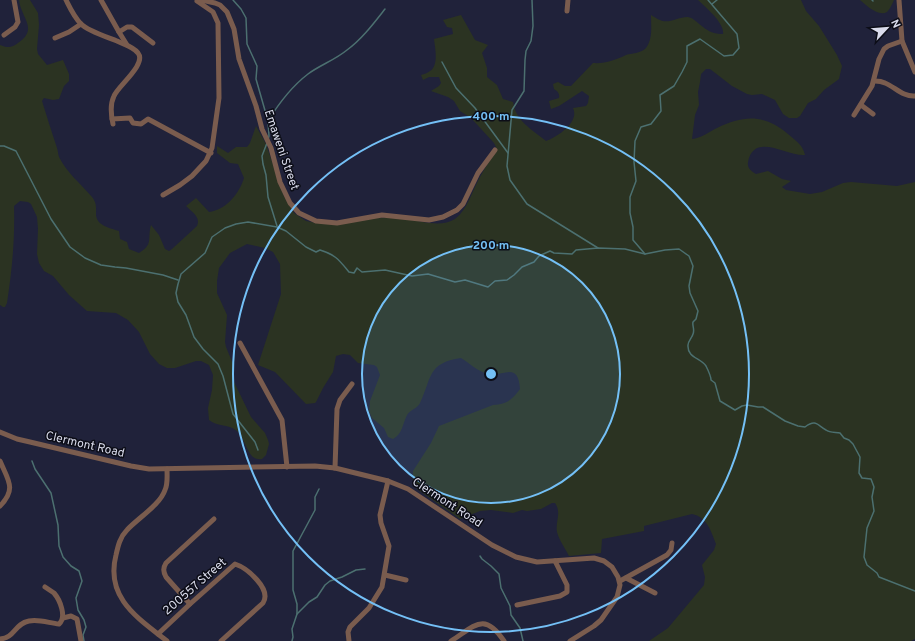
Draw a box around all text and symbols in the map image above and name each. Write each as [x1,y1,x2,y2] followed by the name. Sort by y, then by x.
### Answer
[867,8,907,48] north arrow
[887,17,903,31] text: N
[260,108,302,192] street label: Emaweni Street
[472,109,510,125] text: 400 m
[473,238,509,254] text: 200 m
[484,367,498,381] centre of rings
[44,428,126,462] street label: Clermont Road
[409,474,485,532] street label: Clermont Road
[160,555,230,619] street label: 200557 Street

